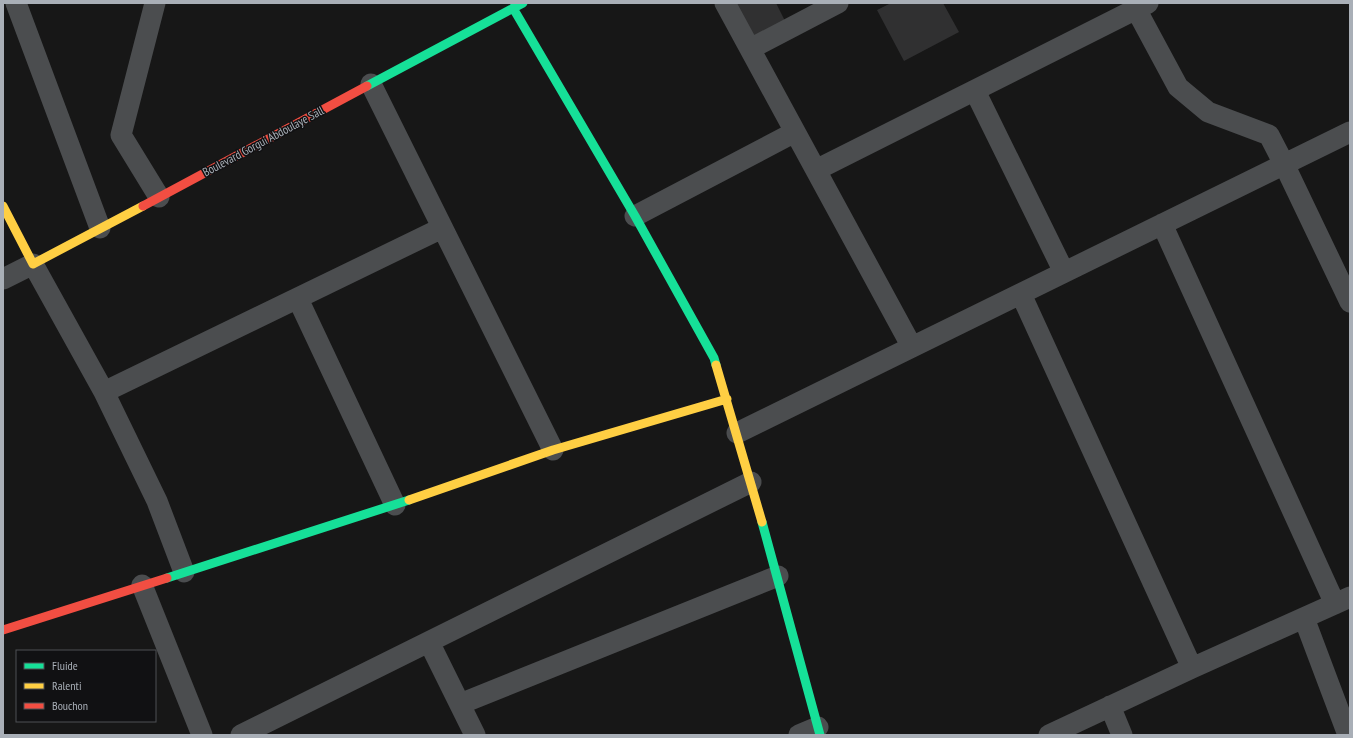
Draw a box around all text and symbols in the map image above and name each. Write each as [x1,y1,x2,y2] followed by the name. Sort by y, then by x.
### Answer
[200,103,326,179] street label: Boulevard Gorgui Abdoulaye Sall
[16,650,156,722] legend
[52,658,78,673] text: Fluide
[52,678,81,693] text: Ralenti
[52,698,88,713] text: Bouchon

